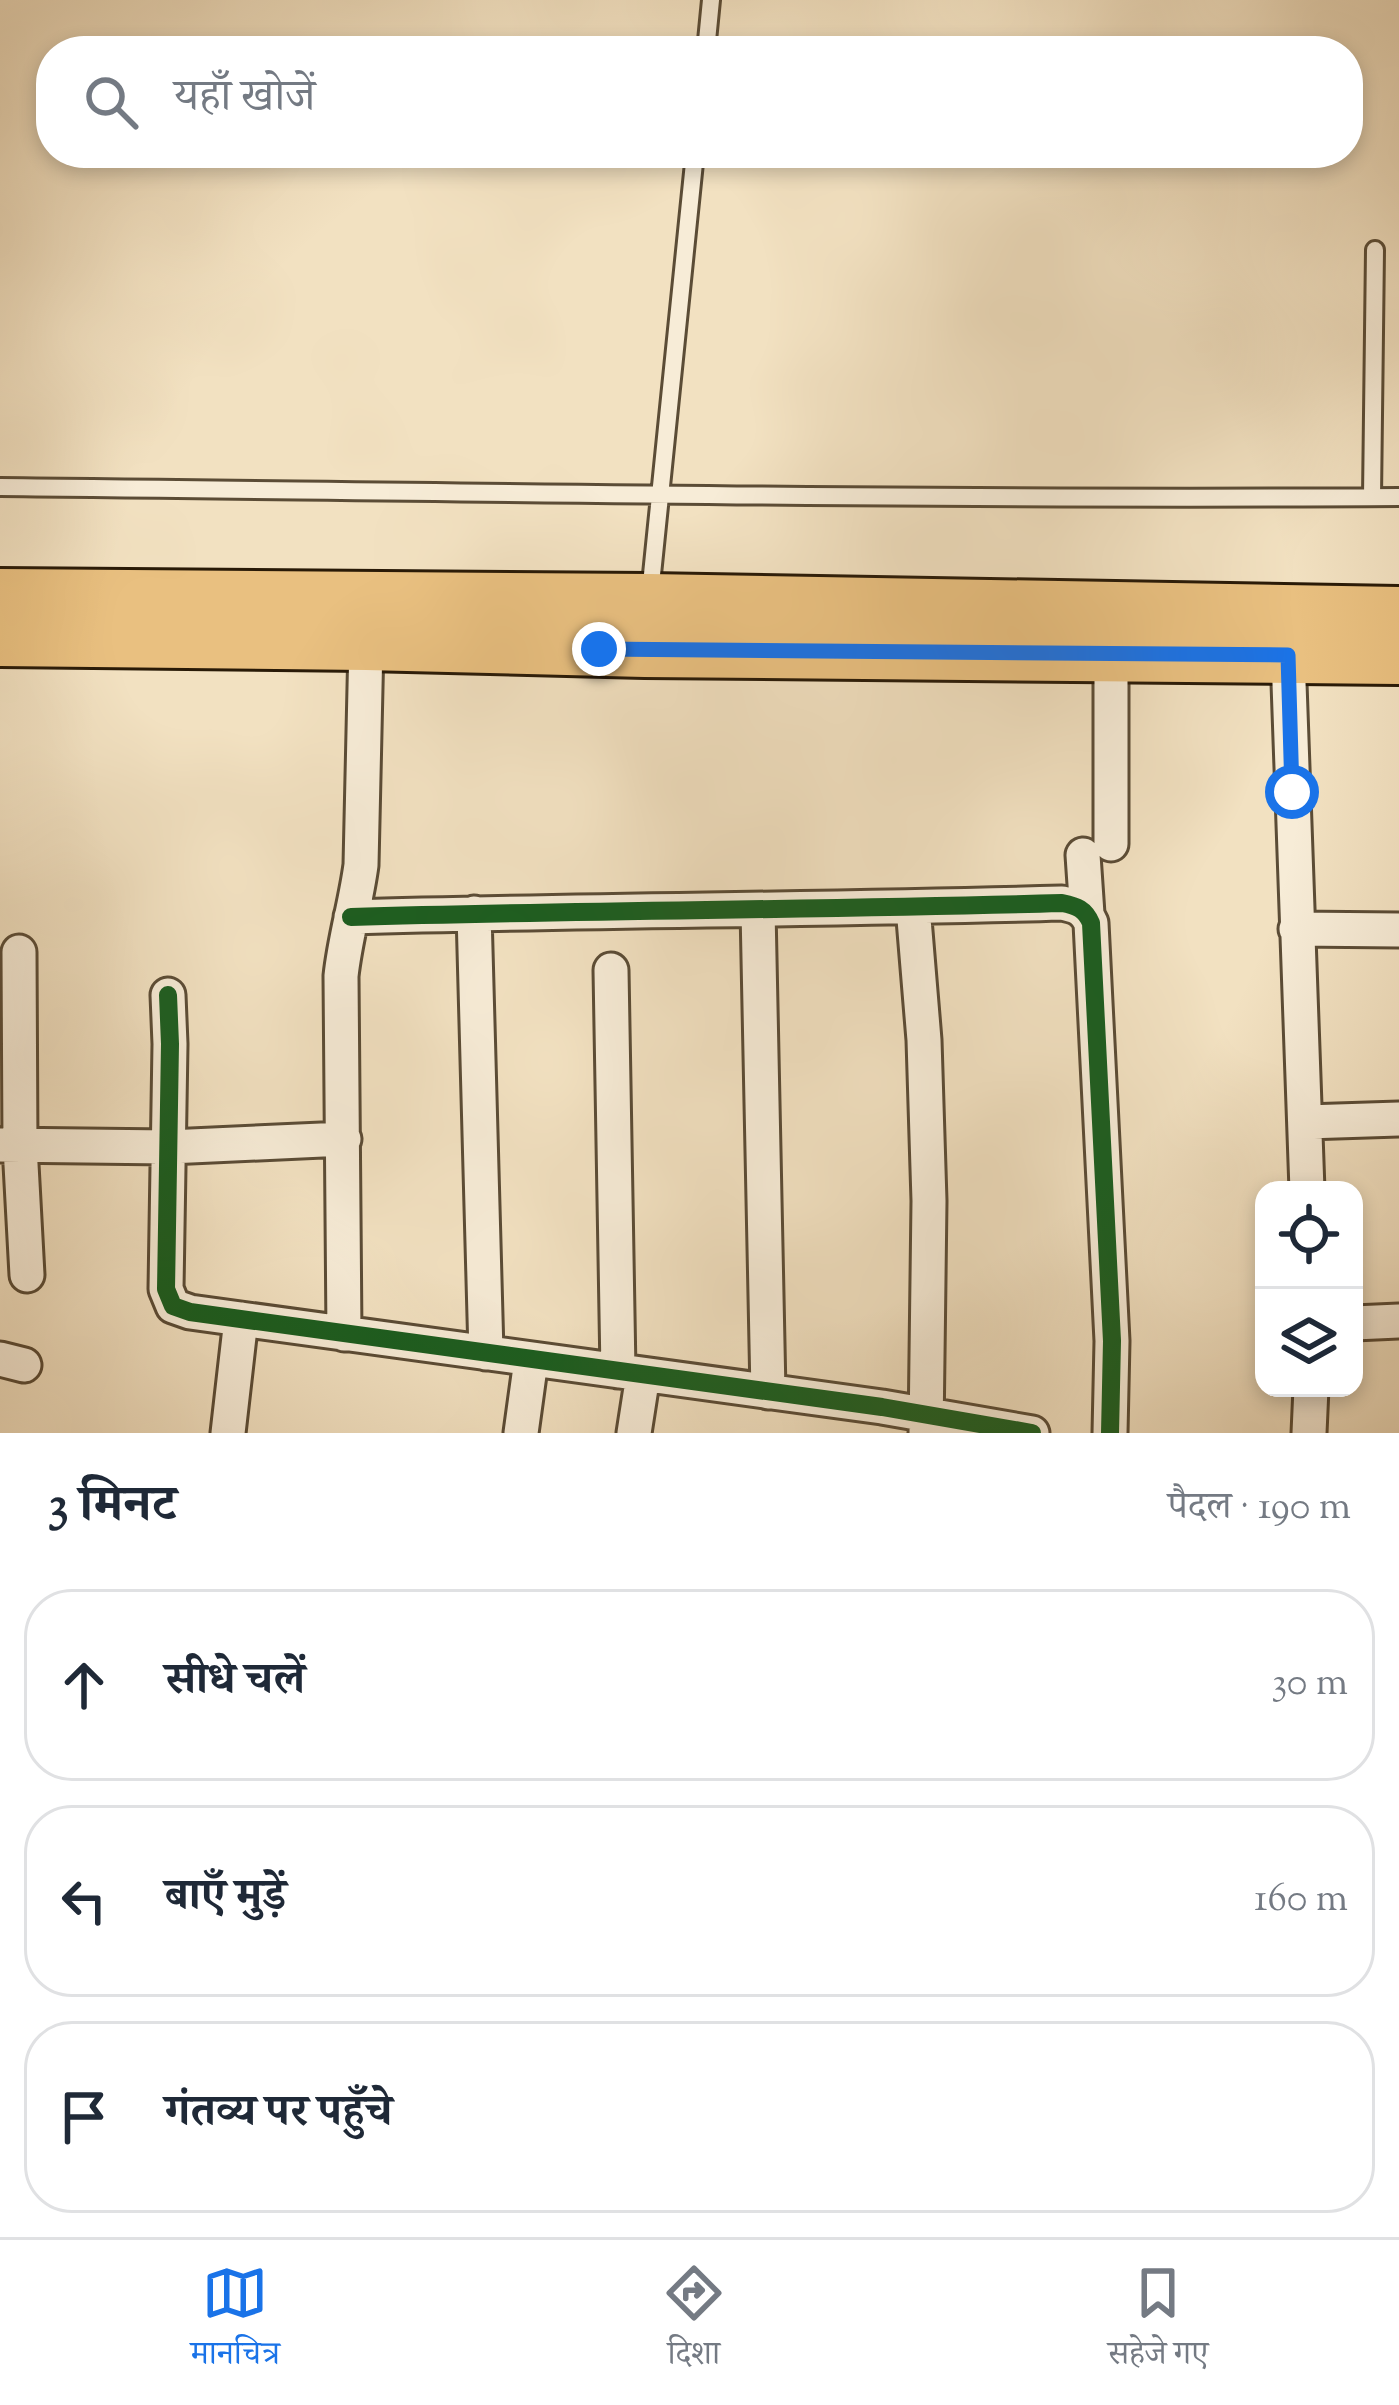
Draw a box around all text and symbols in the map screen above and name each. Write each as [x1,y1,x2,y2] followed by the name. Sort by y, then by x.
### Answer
[36,36,1363,168] search box
[174,67,315,132] text: यहाँ खोजें
[78,69,144,135] icon: search
[572,622,626,676] route end
[1265,765,1319,819] route start
[1255,1181,1363,1397] map controls
[1255,1181,1363,1289] button: locate
[1255,1289,1363,1397] button: layers
[48,1471,176,1544] text: 3 मिनट
[1168,1481,1351,1537] text: पैदल · 190 m
[165,1650,305,1715] text: सीधे चलें
[51,1652,117,1718] icon: ahead
[1271,1657,1348,1713] text: 30 m
[165,1866,286,1931] text: बाएँ मुड़ें
[51,1868,117,1934] icon: left
[1254,1873,1348,1929] text: 160 m
[165,2082,392,2147] text: गंतव्य पर पहुँचे
[51,2084,117,2150] icon: arrive
[190,2260,280,2385] tab: मानचित्र
[661,2260,727,2385] tab: दिशा
[1108,2260,1209,2385] tab: सहेजे गए

